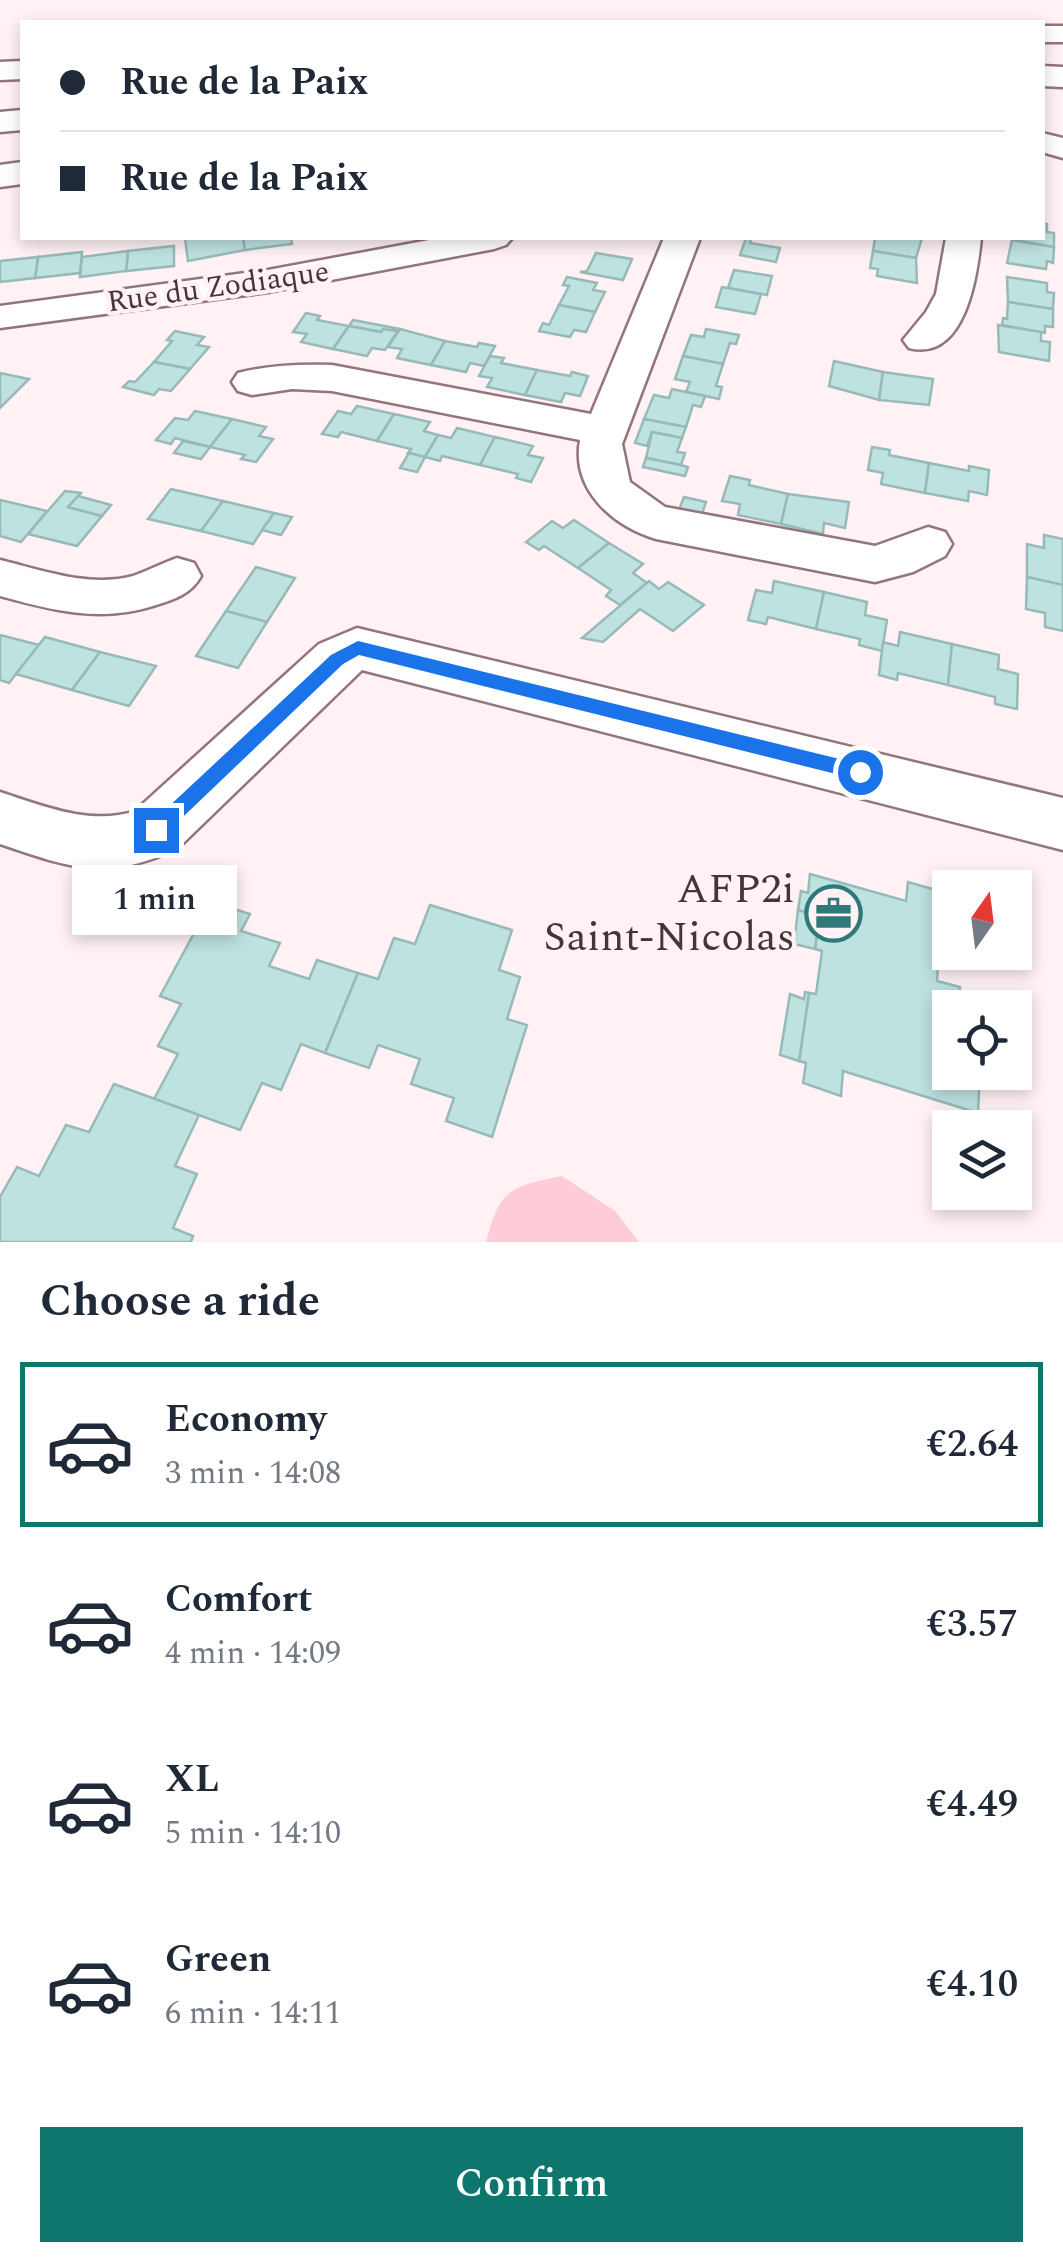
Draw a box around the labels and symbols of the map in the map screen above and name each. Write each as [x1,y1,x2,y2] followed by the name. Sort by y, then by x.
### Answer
[104,249,332,325] street label: Rue du Zodiaque
[838,750,883,795] route start
[134,808,179,853] route end
[543,858,795,969] place label: AFP2i Saint-Nicolas
[74,865,238,935] callout: 1 min
[932,870,1032,970] north arrow
[804,883,864,943] office icon: AFP2i Saint-Nicolas

